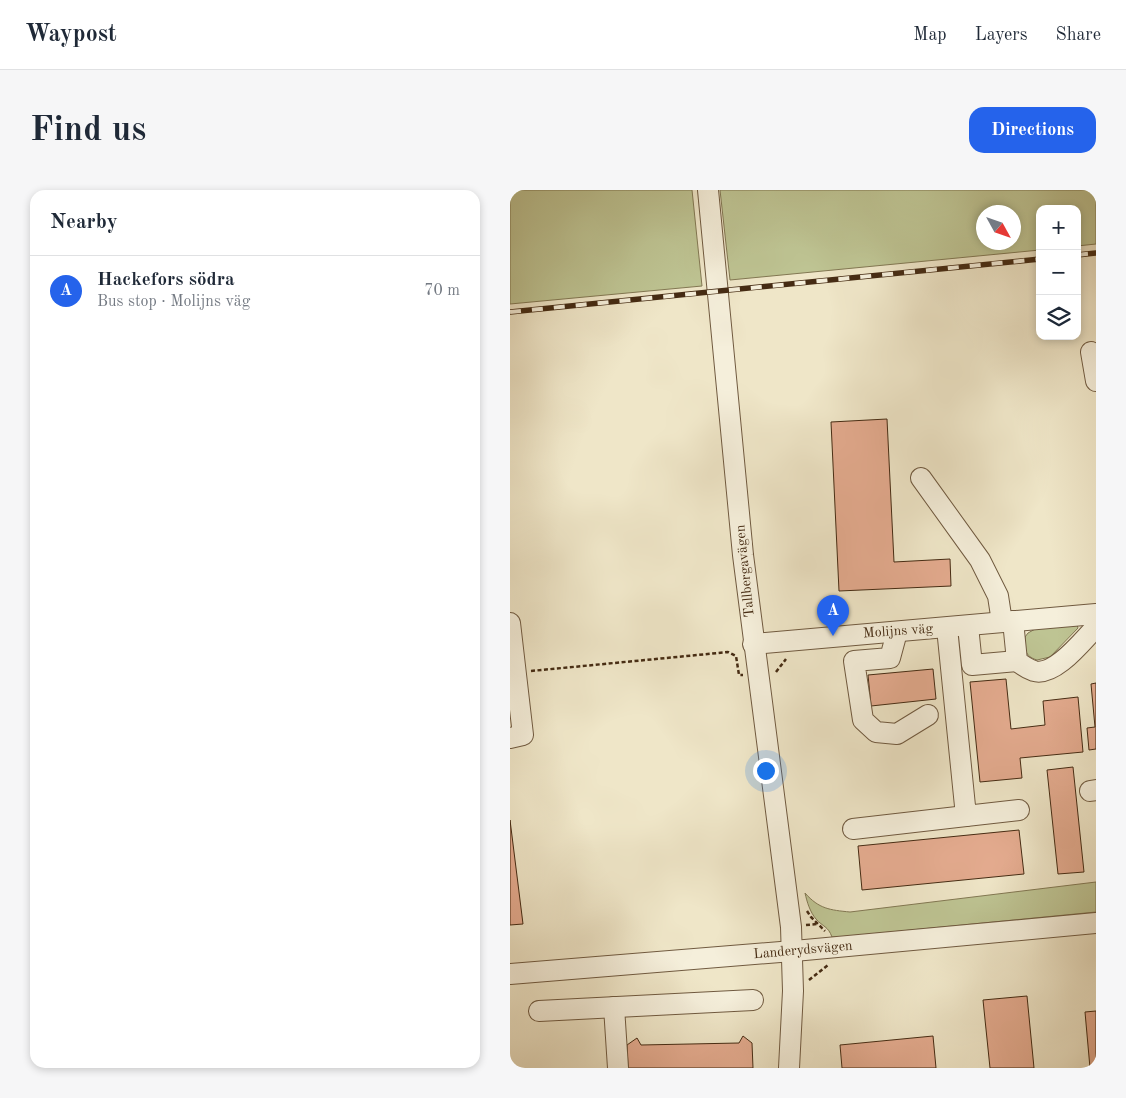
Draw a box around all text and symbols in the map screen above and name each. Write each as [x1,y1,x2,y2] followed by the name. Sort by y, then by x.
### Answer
[25,23,117,47] text: Waypost
[913,26,947,44] text: Map
[975,26,1027,44] text: Layers
[1055,26,1101,44] text: Share
[969,107,1096,153] button: Directions
[30,113,146,148] text: Find us
[976,205,1021,250] north arrow
[1036,205,1081,340] map controls
[1036,205,1081,250] button: +
[50,212,118,233] text: Nearby
[1036,250,1081,295] button: −
[97,271,235,290] text: Hackefors södra
[60,283,72,299] text: A
[424,283,460,299] text: 70 m
[97,294,250,310] text: Bus stop · Molijns väg
[1036,295,1081,340] button: layers
[733,524,757,618] street label: Tallbergavägen
[817,595,849,636] pin: A
[863,622,934,640] street label: Molijns väg
[753,758,779,784] your location
[753,939,854,961] street label: Landerydsvägen

